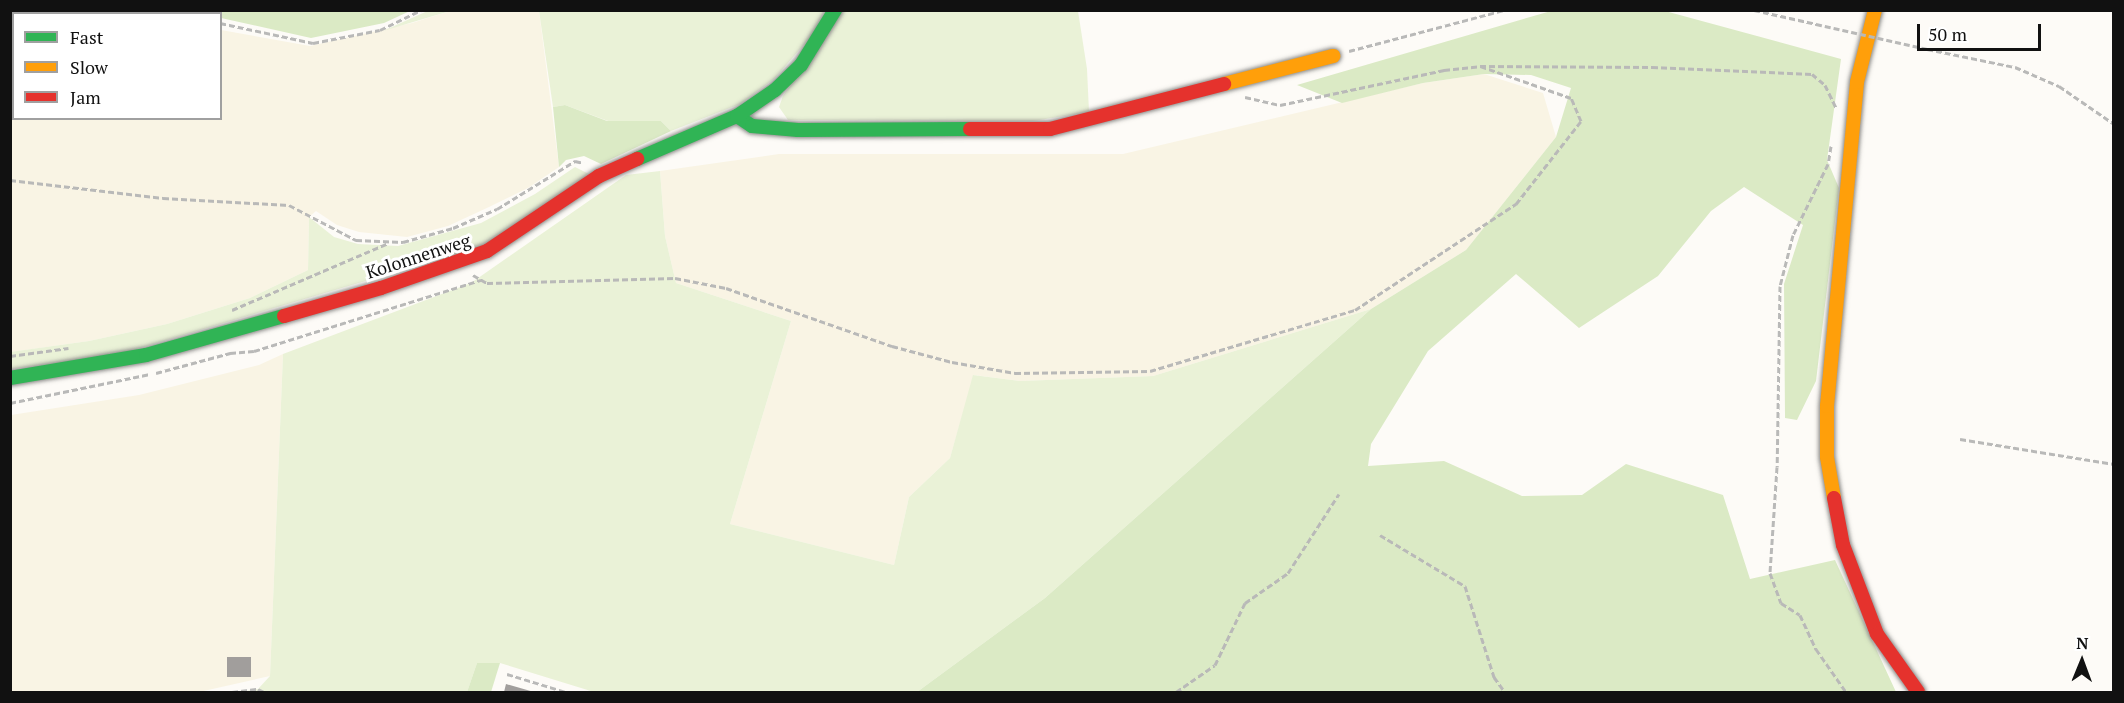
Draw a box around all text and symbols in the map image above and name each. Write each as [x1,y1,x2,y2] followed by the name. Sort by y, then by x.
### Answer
[12,12,222,120] legend
[1920,12,2044,50] scale bar
[1928,22,1967,46] text: 50 m
[70,25,103,49] text: Fast
[70,55,108,79] text: Slow
[70,85,101,109] text: Jam
[363,229,473,283] street label: Kolonnenweg
[2052,631,2112,691] north arrow
[2076,632,2089,654] text: N

